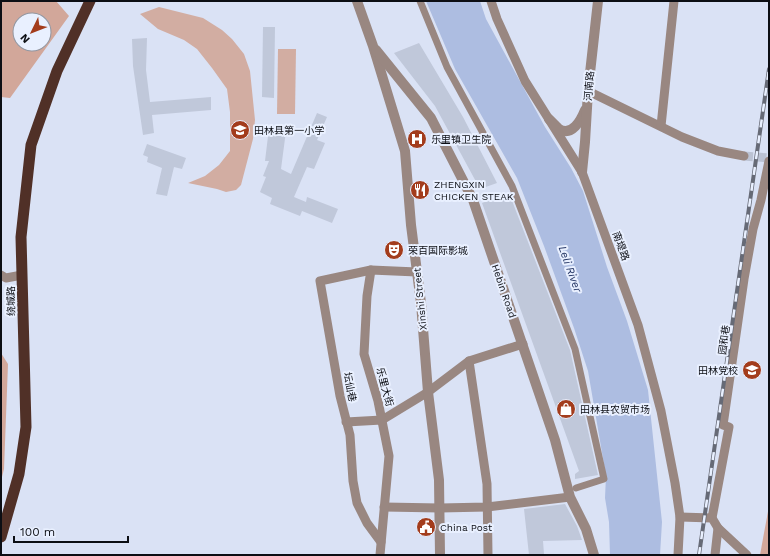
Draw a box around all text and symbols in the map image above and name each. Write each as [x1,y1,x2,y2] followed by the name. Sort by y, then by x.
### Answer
[12,12,52,52] north arrow
[18,31,33,46] text: N
[582,71,596,101] street label: 河南路
[229,119,251,141] school or university icon: 田林县第一小学
[254,125,324,136] place label: 田林县第一小学
[406,128,428,150] hospital icon: 乐里镇卫生院
[431,134,491,145] place label: 乐里镇卫生院
[409,179,431,201] restaurant icon: ZHENGXIN CHICKEN STEAK
[434,179,514,202] place label: ZHENGXIN CHICKEN STEAK
[611,230,631,262] street label: 南堤路
[383,239,405,261] theatre icon: 荣百国际影城
[556,244,585,295] water label: Leli River
[408,245,468,256] place label: 荣百国际影城
[490,263,518,319] street label: Hebin Road
[411,267,429,331] street label: Xinshi Street
[5,286,17,316] street label: 绕城路
[716,324,732,356] street label: 园和巷
[741,359,763,381] school or university icon: 田林党校
[698,365,738,376] place label: 田林党校
[375,366,395,408] street label: 乐里大街
[342,371,358,403] street label: 坛仙巷
[555,398,577,420] shop icon: 田林县农贸市场
[580,404,650,415] place label: 田林县农贸市场
[415,516,437,538] public building icon: China Post
[14,518,128,544] scale bar
[440,522,493,533] place label: China Post
[20,525,55,539] text: 100 m

